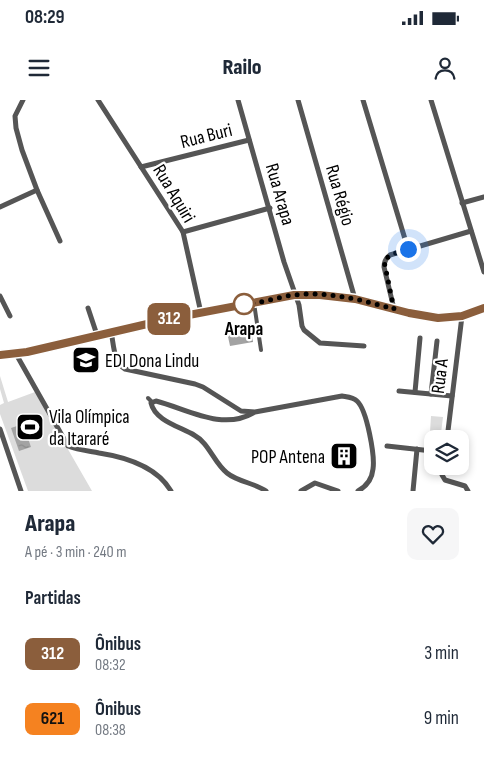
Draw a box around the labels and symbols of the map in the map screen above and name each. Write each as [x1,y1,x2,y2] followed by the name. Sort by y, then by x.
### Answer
[178,119,235,154] street label: Rua Buri
[147,160,200,227] street label: Rua Aquiri
[260,161,299,228] street label: Rua Arapa
[320,162,359,229] street label: Rua Régio
[396,237,421,262] your location
[233,293,255,315] marker: Arapa
[140,303,198,335] line badge: 312
[224,318,263,341] place label: Arapa
[71,345,101,375] school or university icon: EDI Dona Lindu
[105,350,199,373] place label: EDI Dona Lindu
[427,356,454,395] street label: Rua A
[49,406,130,451] place label: Vila Olímpica da Itararé
[15,412,45,442] sports icon: Vila Olímpica da Itararé
[329,441,359,471] building icon: POP Antena
[251,446,325,469] place label: POP Antena

